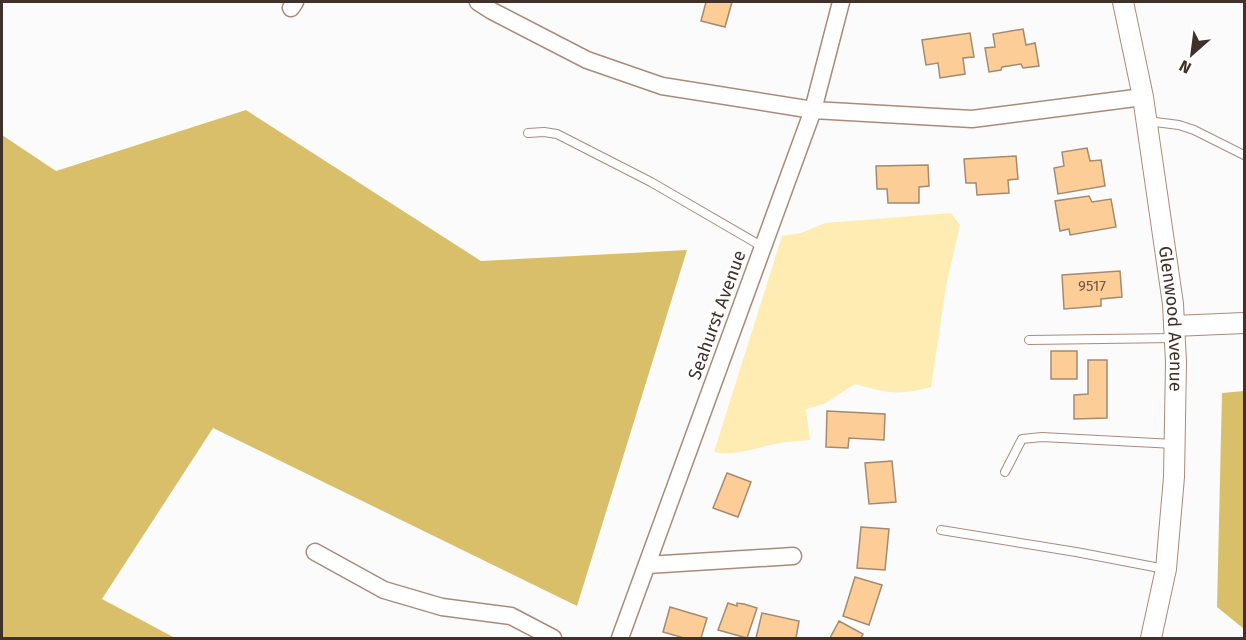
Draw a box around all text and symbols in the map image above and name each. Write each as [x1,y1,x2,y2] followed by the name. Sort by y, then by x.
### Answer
[1162,24,1222,84] north arrow
[1176,56,1194,78] text: N
[1154,245,1187,392] street label: Glenwood Avenue
[683,247,751,383] street label: Seahurst Avenue
[1078,277,1106,295] house number: 9517

